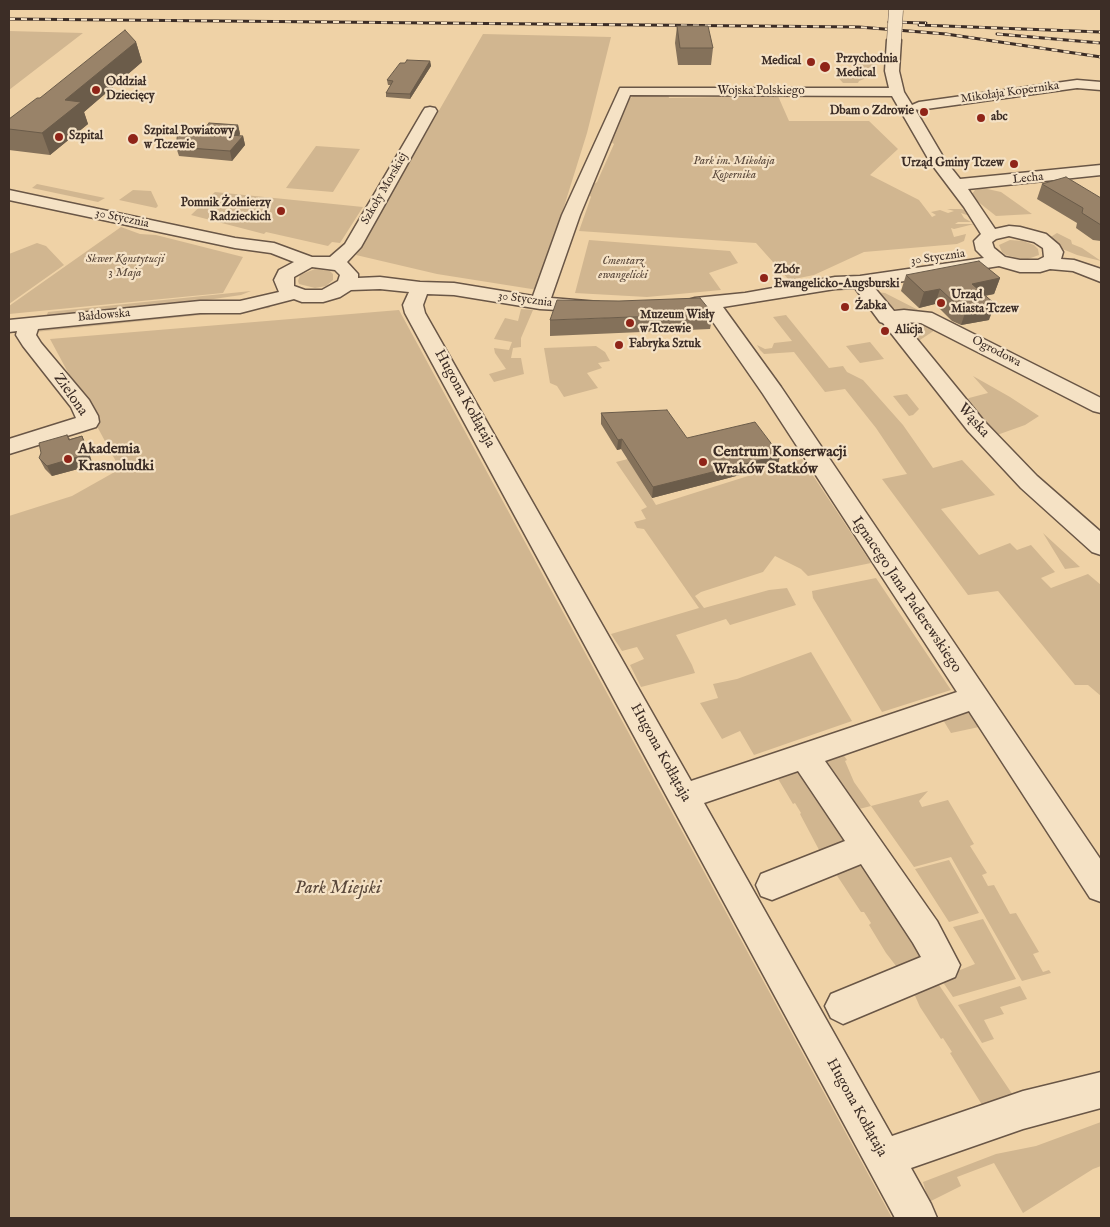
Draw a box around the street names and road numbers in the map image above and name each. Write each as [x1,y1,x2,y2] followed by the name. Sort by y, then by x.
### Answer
[960,79,1060,107] street label: Mikołaja Kopernika
[717,85,805,99] street label: Wojska Polskiego
[359,151,411,227] street label: Szkoły Morskiej
[1012,170,1044,188] street label: Lecha
[94,206,150,232] street label: 30 Stycznia
[910,247,966,269] street label: 30 Stycznia
[497,289,553,311] street label: 30 Stycznia
[77,307,131,325] street label: Bałdowska
[969,334,1023,370] street label: Ogrodowa
[430,347,498,451] street label: Hugona Kołłątaja
[49,370,91,420] street label: Zielona
[953,400,993,442] street label: Wąska
[847,514,965,676] street label: Ignacego Jana Paderewskiego
[626,701,694,805] street label: Hugona Kołłątaja
[822,1056,890,1160] street label: Hugona Kołłątaja

